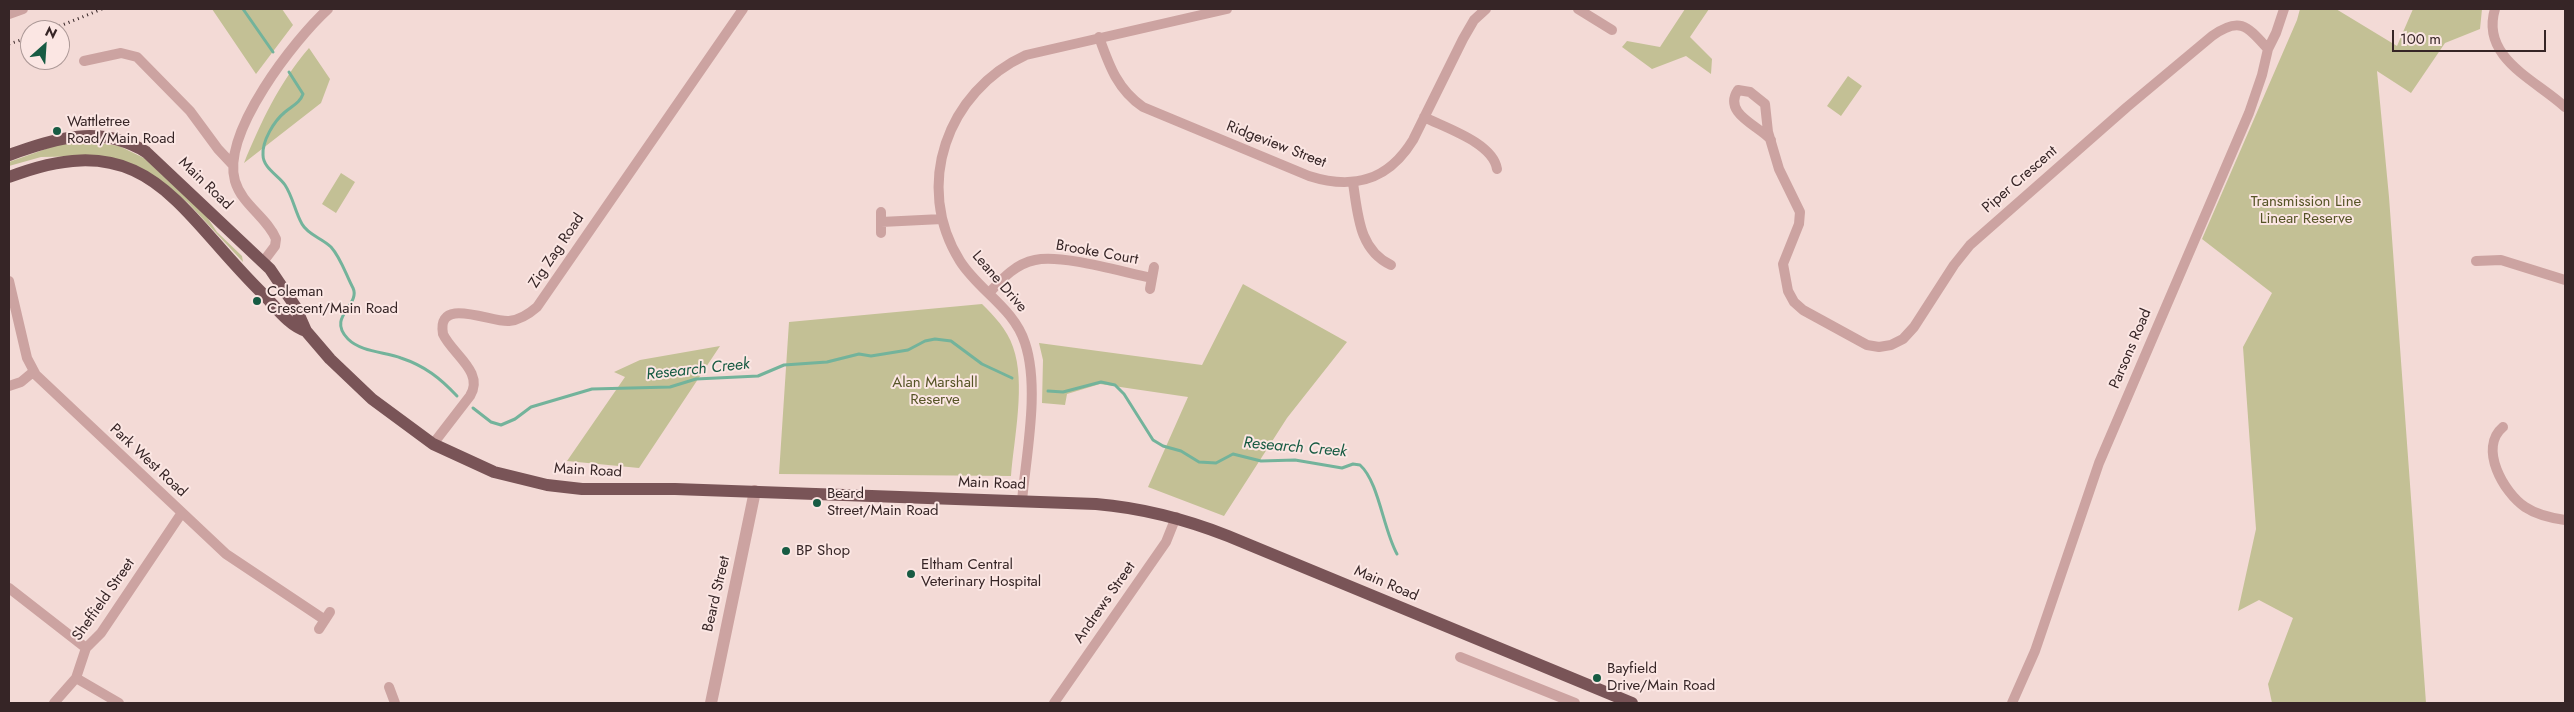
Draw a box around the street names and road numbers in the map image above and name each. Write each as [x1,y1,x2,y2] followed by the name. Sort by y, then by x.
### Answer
[1224,118,1328,172] street label: Ridgeview Street
[1979,143,2061,217] street label: Piper Crescent
[174,154,236,214] street label: Main Road
[526,210,588,292] street label: Zig Zag Road
[1054,237,1140,269] street label: Brooke Court
[968,248,1030,316] street label: Leane Drive
[2106,306,2156,392] street label: Parsons Road
[106,421,190,501] street label: Park West Road
[554,460,622,482] street label: Main Road
[958,474,1026,494] street label: Main Road
[700,554,734,634] street label: Beard Street
[69,555,139,645] street label: Sheffield Street
[1070,559,1140,647] street label: Andrews Street
[1351,562,1421,606] street label: Main Road

